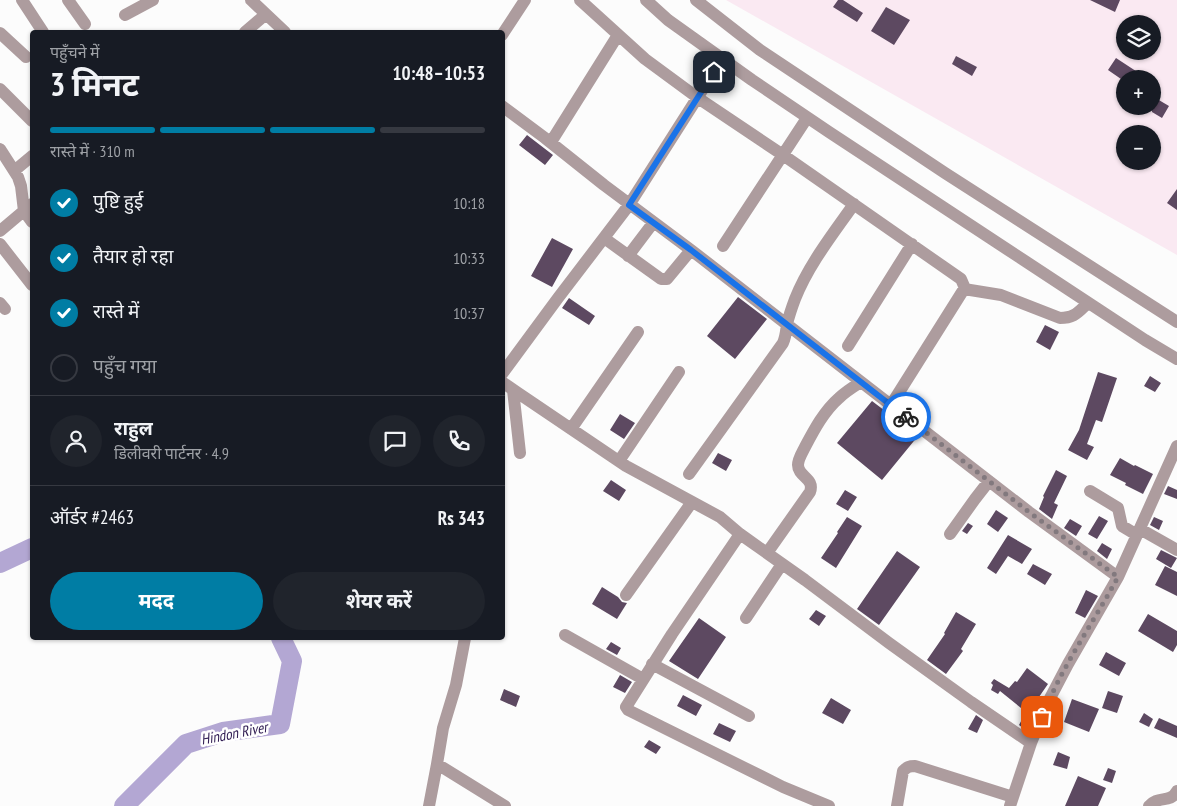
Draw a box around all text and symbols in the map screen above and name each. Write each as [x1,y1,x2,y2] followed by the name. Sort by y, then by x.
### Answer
[1116,15,1161,170] map controls
[1116,15,1161,60] button: layers
[50,42,100,62] text: पहुँचने में
[693,51,735,93] pin
[700,58,728,86] icon: home
[392,61,485,85] text: 10:48–10:53
[50,63,139,105] text: 3 मिनट
[1116,70,1161,115] button: +
[1116,125,1161,170] button: −
[50,141,135,161] text: रास्ते में · 310 m
[50,189,78,217] icon: check
[93,189,143,213] text: पुष्टि हुई
[453,193,485,213] text: 10:18
[50,244,78,272] icon: check
[93,244,173,268] text: तैयार हो रहा
[453,248,485,268] text: 10:33
[50,299,78,327] icon: check
[93,299,139,323] text: रास्ते में
[453,303,485,323] text: 10:37
[93,354,157,378] text: पहुँच गया
[881,392,931,442] courier
[892,403,920,431] icon: bike
[50,415,102,467] button: person
[369,415,421,467] button: chat
[433,415,485,467] button: phone
[114,416,153,440] text: राहुल
[114,443,229,463] text: डिलीवरी पार्टनर · 4.9
[50,505,134,529] text: ऑर्डर #2463
[438,506,485,530] text: Rs 343
[50,572,263,630] button: मदद
[273,572,485,630] button: शेयर करें
[1021,696,1063,738] pin
[1028,703,1056,731] icon: bag
[199,717,271,749] water label: Hindon River

